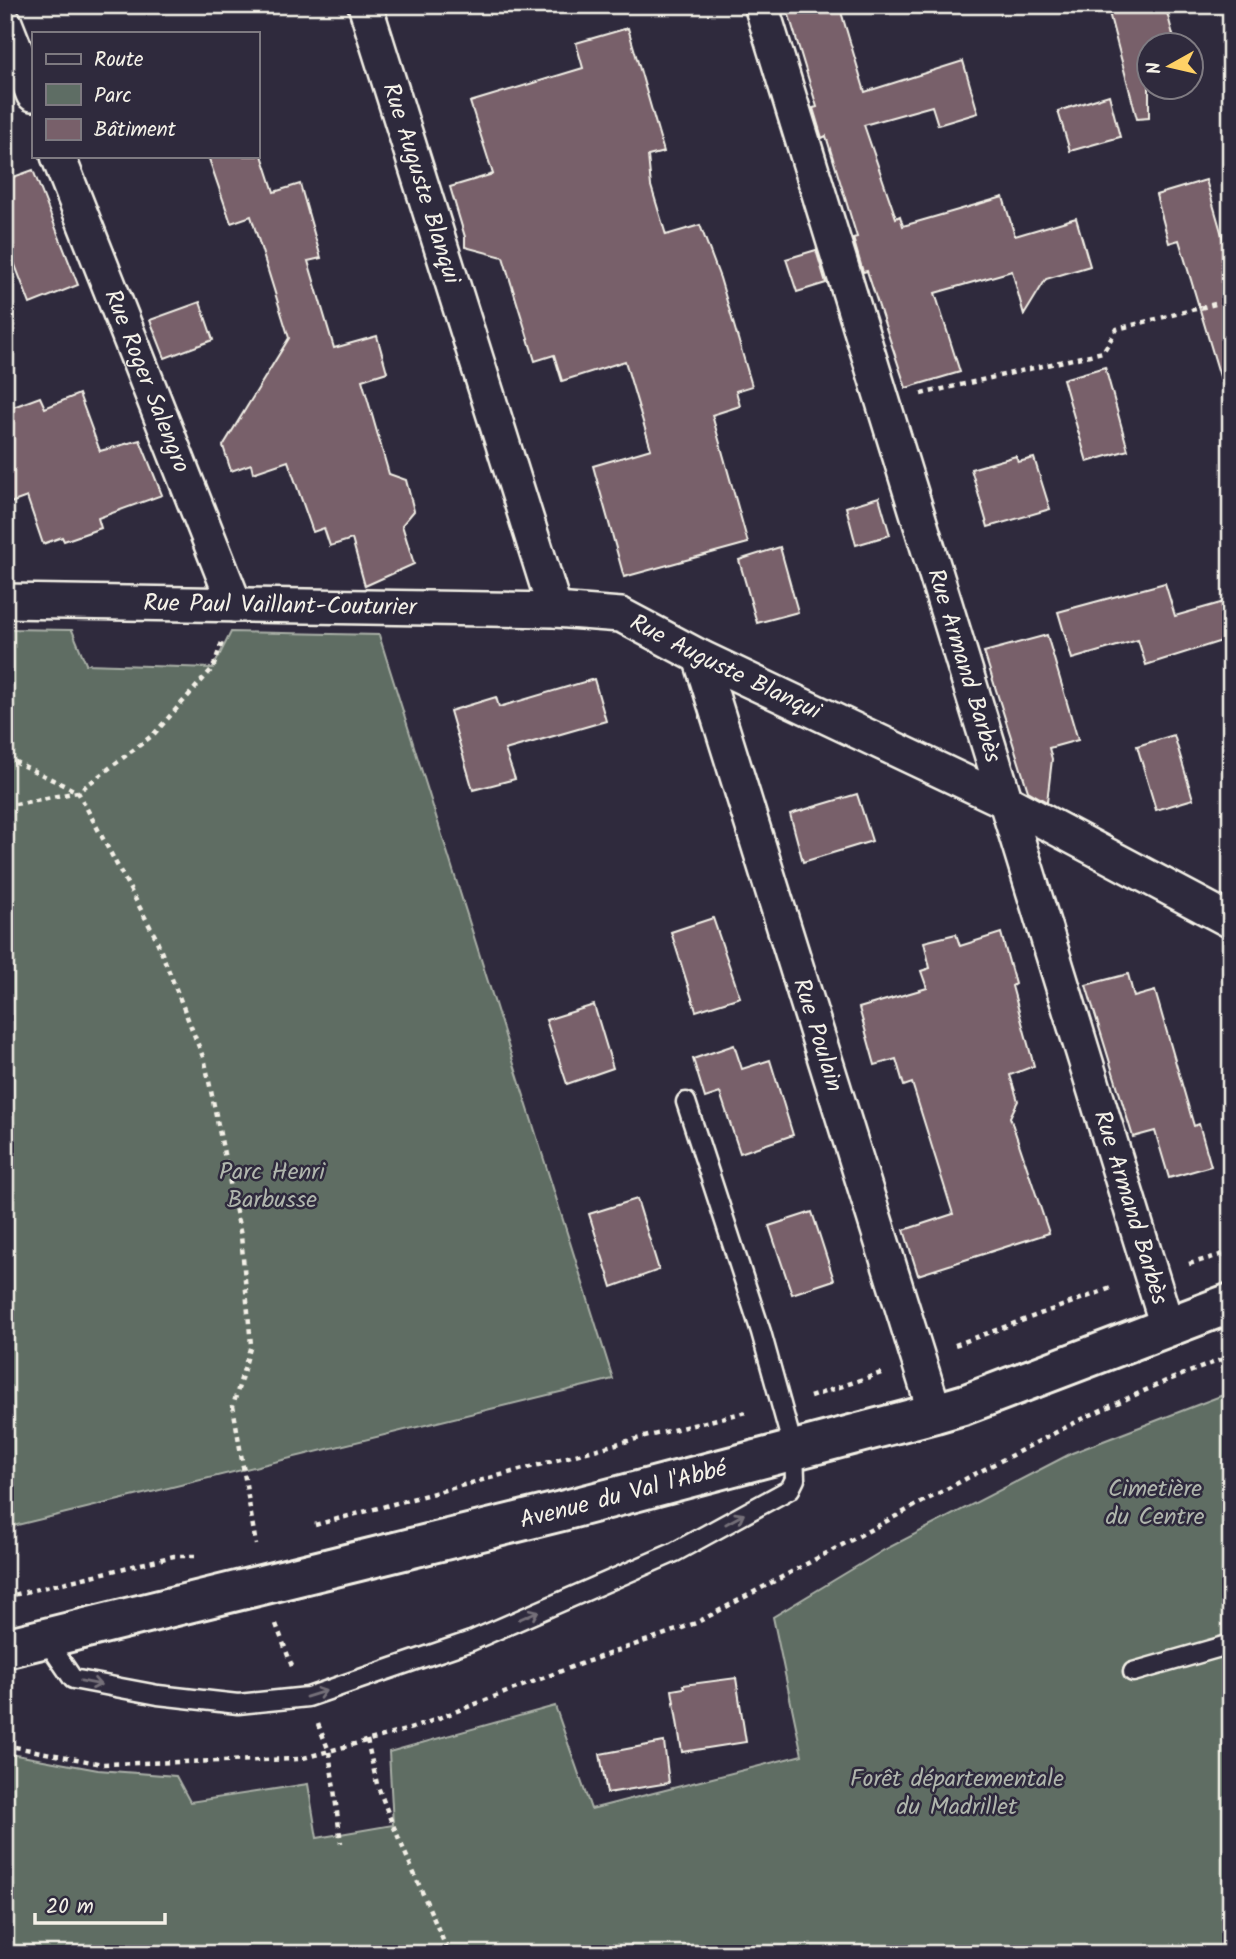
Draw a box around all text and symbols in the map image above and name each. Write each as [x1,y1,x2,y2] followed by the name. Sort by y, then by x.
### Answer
[32,32,259,158] legend
[1134,32,1204,102] north arrow
[94,44,144,77] text: Route
[1139,60,1171,76] text: N
[371,78,471,290] street label: Rue Auguste Blanqui
[94,80,132,113] text: Parc
[94,114,177,147] text: Bâtiment
[93,284,201,479] street label: Rue Roger Salengro
[916,564,1012,767] street label: Rue Armand Barbès
[143,584,419,627] street label: Rue Paul Vaillant-Couturier
[623,604,829,731] street label: Rue Auguste Blanqui
[782,973,854,1097] street label: Rue Poulain
[1082,1106,1179,1309] street label: Rue Armand Barbès
[219,1153,326,1220] park label: Parc Henri Barbusse
[516,1449,733,1540] street label: Avenue du Val l'Abbé
[1105,1470,1205,1537] park label: Cimetière du Centre
[724,1511,745,1525] one-way arrow
[518,1608,540,1621] one-way arrow
[79,1676,102,1690] one-way arrow
[305,1687,327,1699] one-way arrow
[850,1760,1064,1827] park label: Forêt départementale du Madrillet
[35,1882,164,1926] scale bar
[46,1891,94,1924] text: 20 m

